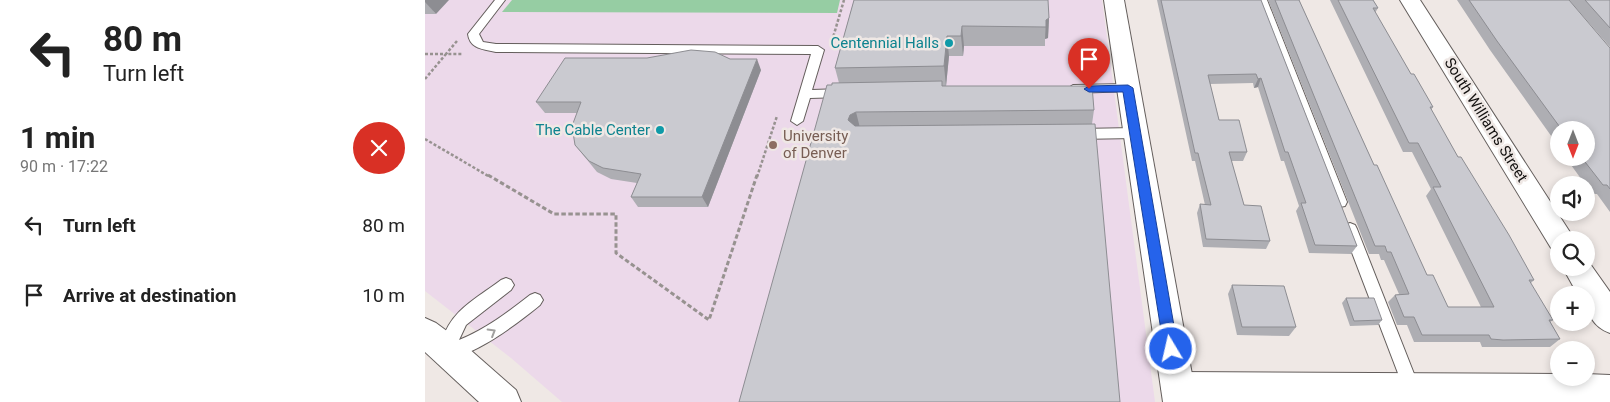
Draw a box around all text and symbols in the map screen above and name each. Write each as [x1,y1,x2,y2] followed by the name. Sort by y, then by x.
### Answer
[103,19,182,60] text: 80 m
[20,20,85,85] icon: left
[830,34,939,52] place label: Centennial Halls
[943,37,955,49] marker: Centennial Halls
[1068,38,1110,89] pin
[1075,45,1103,73] icon: arrive
[1441,55,1532,185] street label: South Williams Street
[103,61,184,86] text: Turn left
[20,120,95,155] text: 1 min
[536,121,650,139] place label: The Cable Center
[1550,121,1595,166] north arrow
[1550,121,1595,386] map controls
[353,122,405,174] button: close
[654,124,666,136] marker: The Cable Center
[783,127,848,162] place label: University of Denver
[767,139,779,151] marker: University of Denver
[20,157,108,176] text: 90 m · 17:22
[1550,176,1595,221] button: sound
[20,211,48,239] icon: left
[63,214,136,237] text: Turn left
[362,214,405,237] text: 80 m
[1550,231,1595,276] button: search
[20,281,48,309] icon: arrive
[63,284,236,307] text: Arrive at destination
[362,284,405,307] text: 10 m
[1550,286,1595,331] button: +
[1144,322,1196,374] position arrow
[487,328,496,338] one-way arrow
[1550,341,1595,386] button: −

